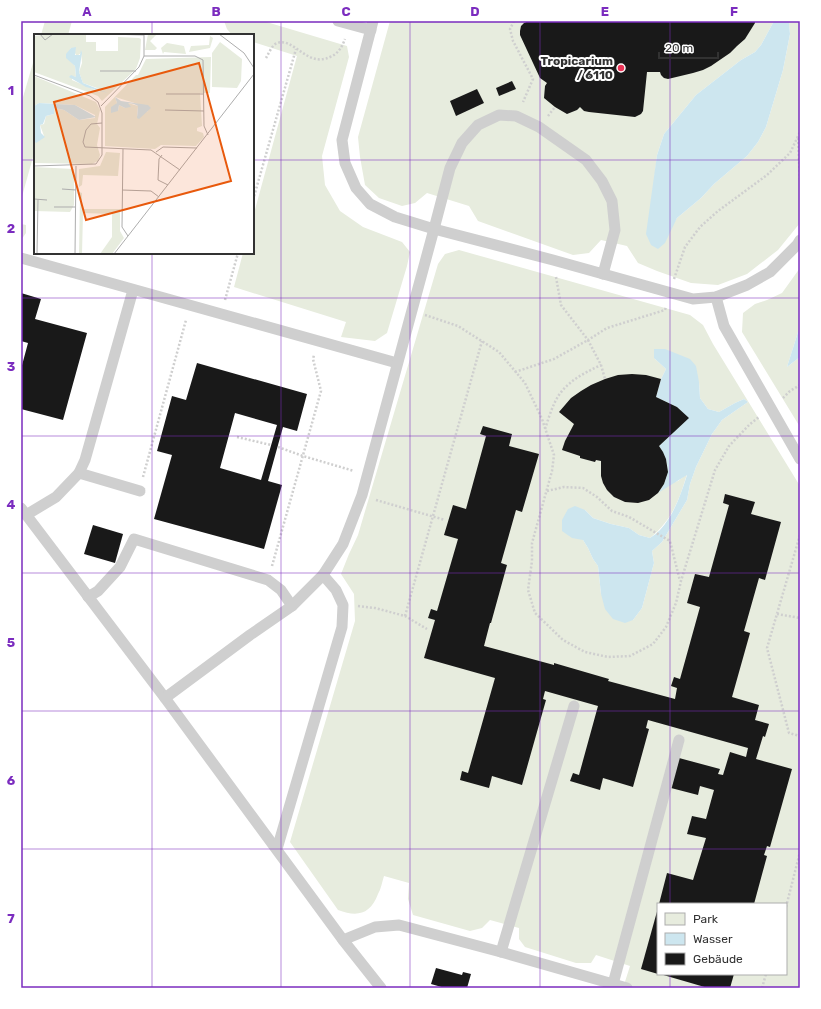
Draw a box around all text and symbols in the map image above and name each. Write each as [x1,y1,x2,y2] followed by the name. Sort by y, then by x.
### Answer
[82,4,92,19] text: A
[211,4,221,19] text: B
[341,4,351,19] text: C
[470,4,480,19] text: D
[601,4,609,19] text: E
[730,4,738,19] text: F
[34,34,254,254] inset map
[659,34,718,60] scale bar
[665,41,693,55] text: 20 m
[541,54,613,82] place label: Tropicarium / 6110
[616,63,626,73] marker: Tropicarium / 6110
[8,83,14,98] text: 1
[7,221,15,236] text: 2
[7,359,16,374] text: 3
[7,497,16,512] text: 4
[7,635,15,650] text: 5
[7,773,16,788] text: 6
[657,903,787,975] legend
[7,911,15,926] text: 7
[693,912,719,926] text: Park
[693,932,733,946] text: Wasser
[693,952,743,966] text: Gebäude

